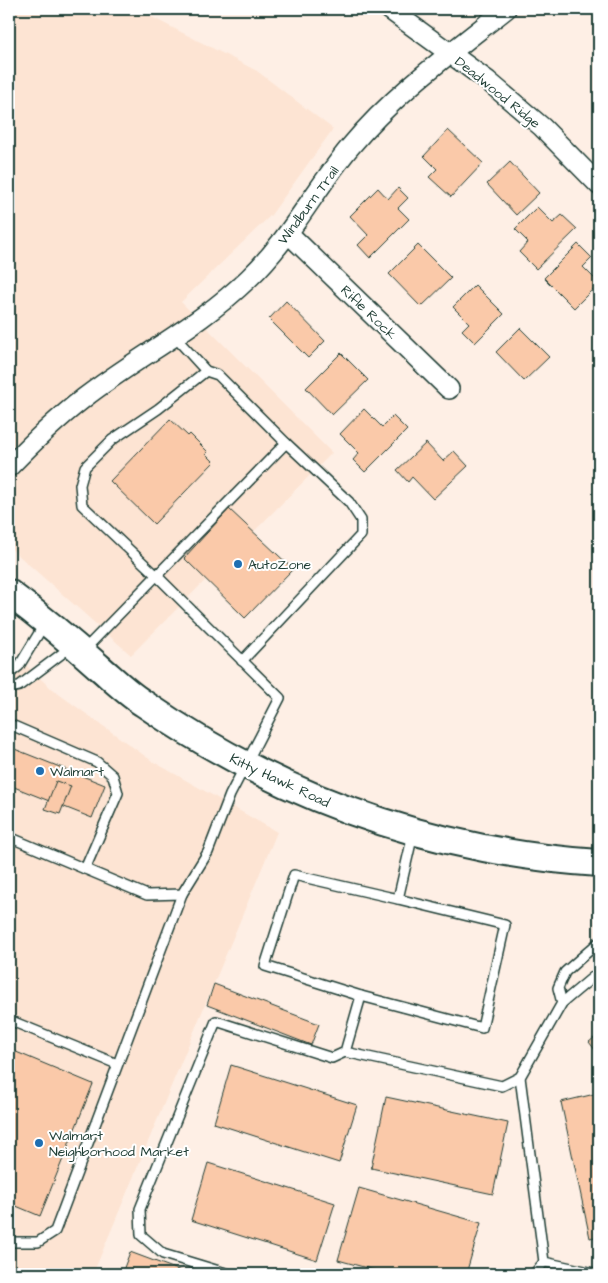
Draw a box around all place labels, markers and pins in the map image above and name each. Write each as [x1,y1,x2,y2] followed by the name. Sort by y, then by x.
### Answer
[248,555,311,575] place label: AutoZone
[232,558,244,570] marker: AutoZone
[50,762,104,782] place label: Walmart
[34,765,46,777] marker: Walmart
[49,1126,189,1162] place label: Walmart Neighborhood Market
[33,1137,45,1149] marker: Walmart Neighborhood Market

